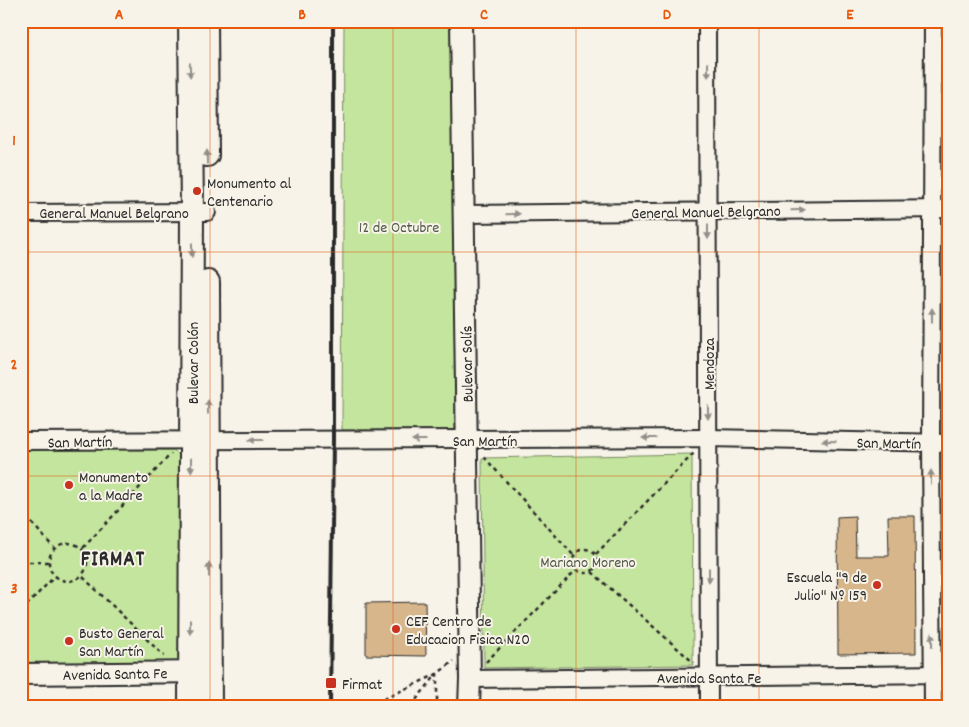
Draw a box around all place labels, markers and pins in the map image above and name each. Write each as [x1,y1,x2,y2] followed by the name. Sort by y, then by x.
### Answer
[207,173,291,214] place label: Monumento al Centenario
[191,185,203,197] marker: Monumento al Centenario
[79,467,148,508] place label: Monumento a la Madre
[63,479,75,491] marker: Monumento a la Madre
[786,567,867,608] place label: Escuela "9 de Julio" Nº 159
[871,579,883,591] marker: Escuela "9 de Julio" Nº 159
[406,611,530,652] place label: CEF Centro de Educacion Fisica N20
[79,623,164,664] place label: Busto General San Martín
[390,623,402,635] marker: CEF Centro de Educacion Fisica N20
[63,635,75,647] marker: Busto General San Martín
[342,674,382,697] place label: Firmat
[324,676,338,690] marker: Firmat

